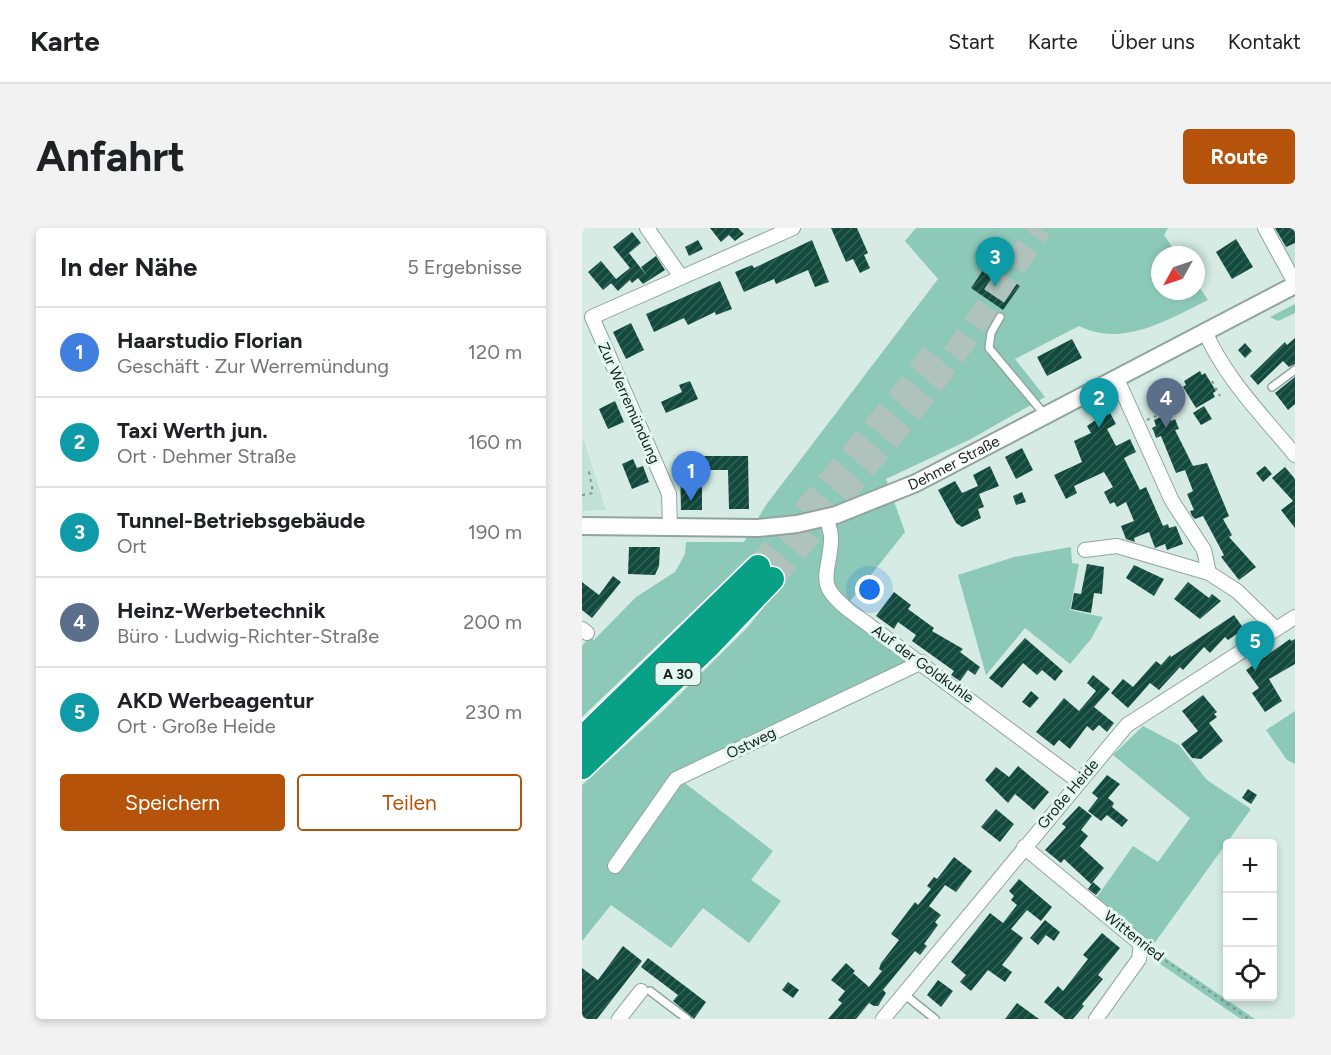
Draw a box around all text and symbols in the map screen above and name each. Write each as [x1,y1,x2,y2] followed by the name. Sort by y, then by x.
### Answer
[30,24,100,58] text: Karte
[948,29,995,54] text: Start
[1028,29,1078,54] text: Karte
[1111,29,1195,54] text: Über uns
[1228,29,1301,54] text: Kontakt
[1183,129,1295,184] button: Route
[36,131,185,182] text: Anfahrt
[976,238,1014,287] pin: 3
[1151,246,1205,300] north arrow
[60,251,197,283] text: In der Nähe
[407,255,522,279] text: 5 Ergebnisse
[117,327,302,354] text: Haarstudio Florian
[75,340,84,364] text: 1
[468,340,522,364] text: 120 m
[594,340,664,466] street label: Zur Werremündung
[117,354,389,378] text: Geschäft · Zur Werremündung
[1080,378,1118,428] pin: 2
[1146,378,1186,428] pin: 4
[117,417,268,444] text: Taxi Werth jun.
[74,430,85,454] text: 2
[468,430,522,454] text: 160 m
[905,432,1003,494] street label: Dehmer Straße
[117,444,296,468] text: Ort · Dehmer Straße
[672,452,710,501] pin: 1
[117,507,365,534] text: Tunnel-Betriebsgebäude
[74,520,85,544] text: 3
[468,520,522,544] text: 190 m
[117,534,147,558] text: Ort
[855,575,884,604] your location
[117,597,325,624] text: Heinz-Werbetechnik
[73,610,86,634] text: 4
[463,610,522,634] text: 200 m
[869,621,977,707] street label: Auf der Goldkuhle
[1236,622,1274,671] pin: 5
[117,624,379,648] text: Büro · Ludwig-Richter-Straße
[656,663,700,685] road number: A 30
[117,687,314,714] text: AKD Werbeagentur
[74,700,85,724] text: 5
[465,700,522,724] text: 230 m
[117,714,276,738] text: Ort · Große Heide
[723,723,779,763] street label: Ostweg
[1034,755,1102,833] street label: Große Heide
[60,774,285,831] button: Speichern
[297,774,522,831] button: Teilen
[1223,839,1277,1001] map controls
[1223,839,1277,893] button: +
[1223,893,1277,947] button: −
[1100,907,1168,965] street label: Wittenried
[1223,947,1277,1001] button: locate

